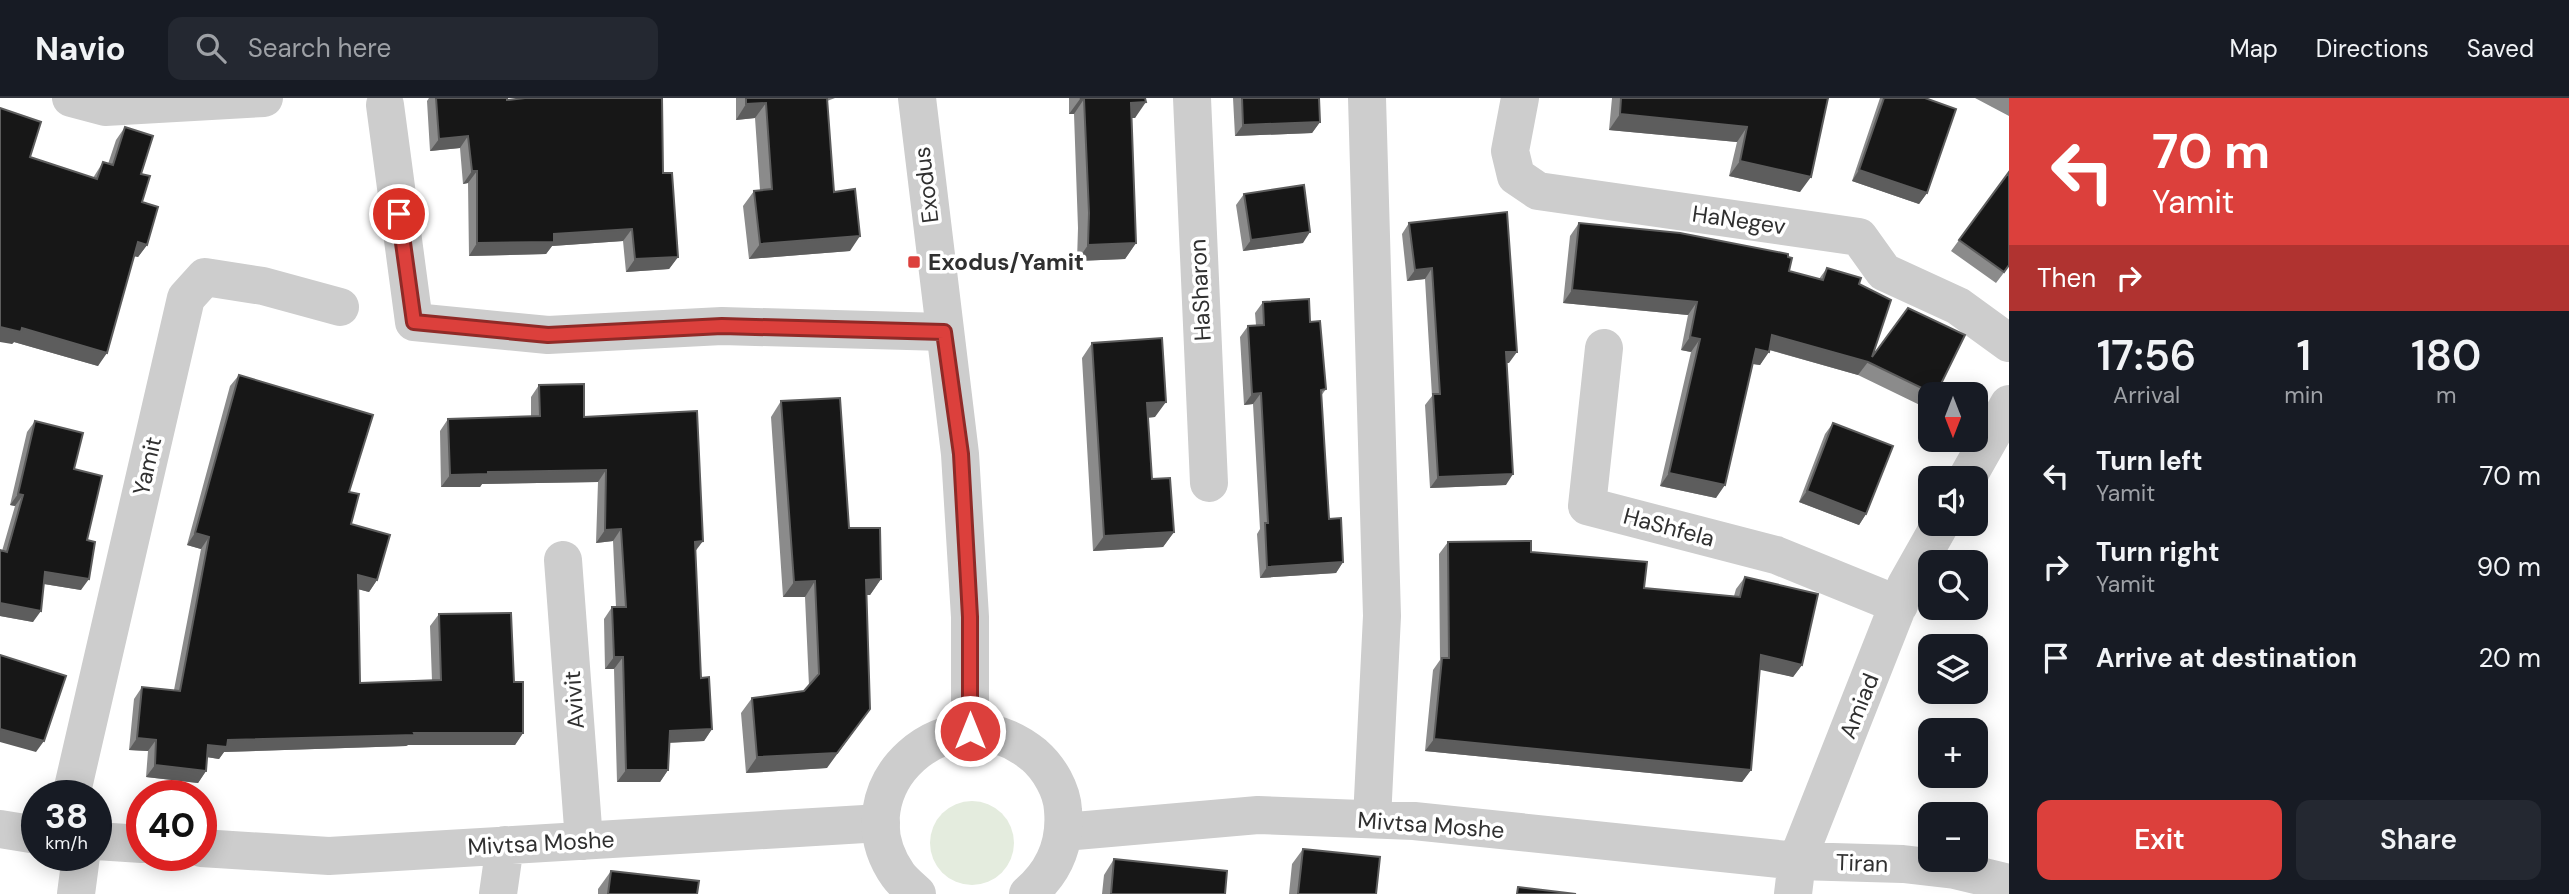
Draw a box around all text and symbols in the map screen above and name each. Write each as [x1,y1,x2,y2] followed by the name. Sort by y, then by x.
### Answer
[168,17,658,80] search box
[35,27,126,70] text: Navio
[192,29,230,67] icon: search
[248,31,391,65] text: Search here
[2230,33,2278,64] text: Map
[2316,33,2429,64] text: Directions
[2467,33,2534,64] text: Saved
[2152,119,2270,183] text: 70 m
[2037,126,2128,217] icon: left
[906,145,946,225] street label: Exodus
[2152,181,2234,223] text: Yamit
[369,184,429,244] pin
[380,195,418,233] icon: arrive
[1690,199,1788,241] street label: HaNegev
[1182,238,1218,342] street label: HaSharon
[928,247,1084,277] place label: Exodus/Yamit
[906,254,922,270] marker: Exodus/Yamit
[2110,259,2148,297] icon: right
[2037,261,2096,295] text: Then
[2097,328,2196,383] text: 17:56
[2296,328,2311,383] text: 1
[2411,328,2481,383] text: 180
[2113,380,2180,410] text: Arrival
[2284,380,2323,410] text: min
[2436,380,2456,410] text: m
[1918,382,1988,452] north arrow
[1918,382,1988,872] map controls
[126,434,168,498] street label: Yamit
[2096,444,2203,478] text: Turn left
[2037,457,2075,495] icon: left
[2480,459,2541,493] text: 70 m
[1918,466,1988,536] button: sound
[2096,478,2155,508] text: Yamit
[1620,501,1718,553] street label: HaShfela
[2096,535,2220,569] text: Turn right
[2037,548,2075,586] icon: right
[1918,550,1988,620] button: search
[2477,550,2541,584] text: 90 m
[2096,569,2155,599] text: Yamit
[1918,634,1988,704] button: layers
[2037,639,2075,677] icon: arrive
[2096,641,2357,675] text: Arrive at destination
[2478,641,2541,675] text: 20 m
[1832,669,1886,743] street label: Amiad
[557,670,591,730] street label: Avivit
[933,694,1007,768] position arrow
[1918,718,1988,788] button: +
[126,780,217,871] speed limit sign: 40
[45,793,88,839] text: 38
[2037,800,2282,880] button: Exit
[2296,800,2541,880] button: Share
[1918,802,1988,872] button: −
[1357,805,1505,845] street label: Mivtsa Moshe
[467,824,615,862] street label: Mivtsa Moshe
[45,831,88,855] text: km/h
[1835,847,1889,879] street label: Tiran

